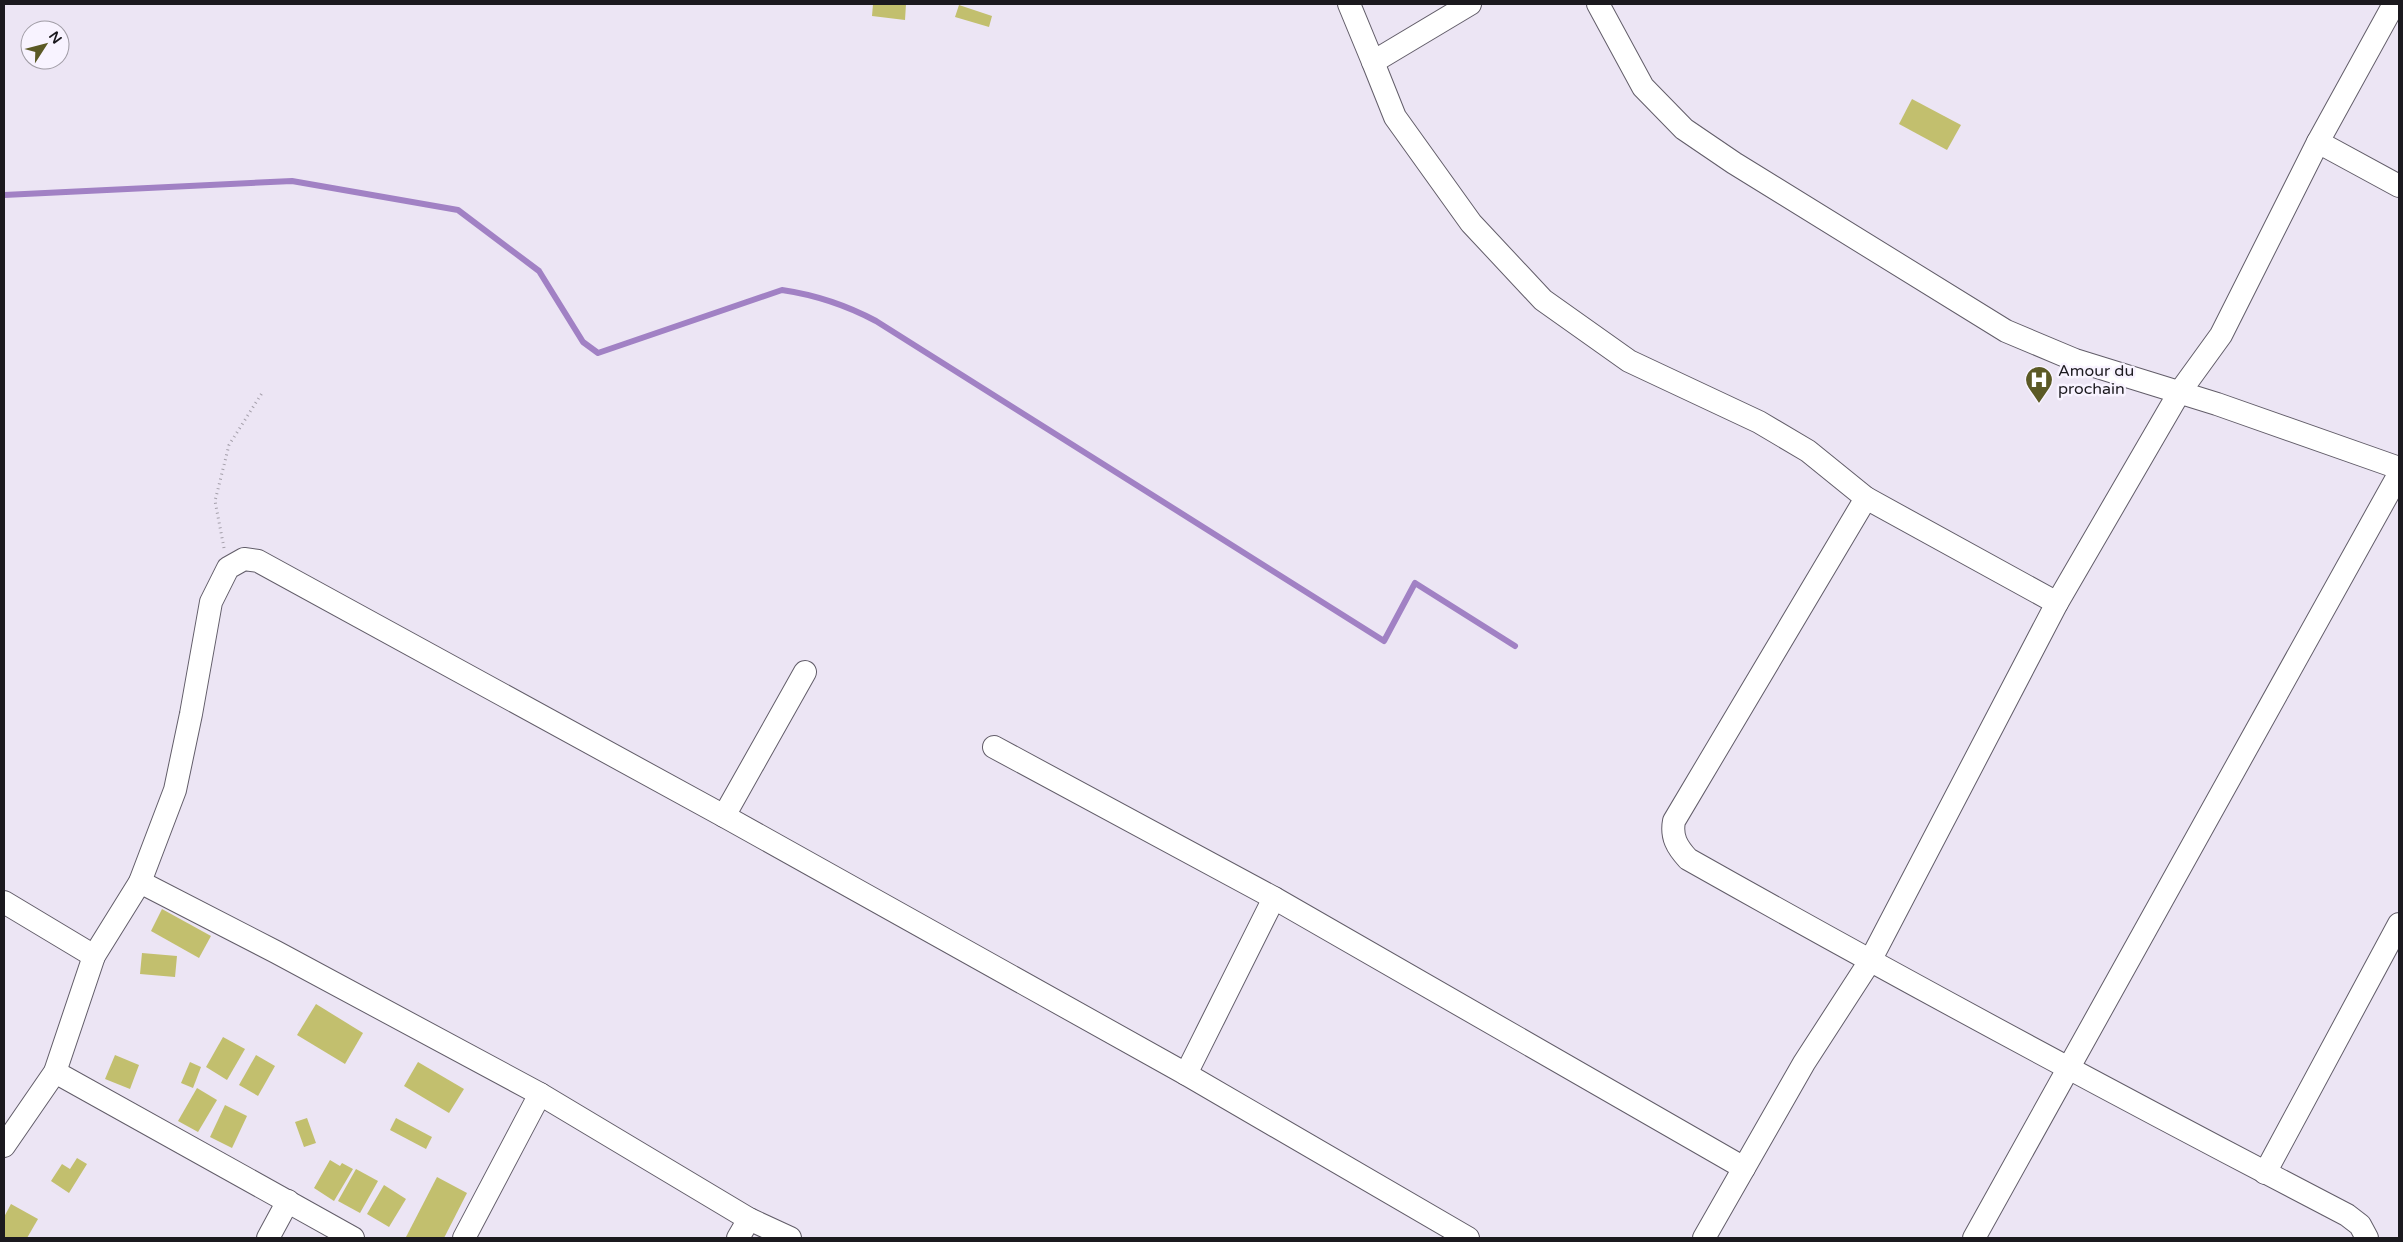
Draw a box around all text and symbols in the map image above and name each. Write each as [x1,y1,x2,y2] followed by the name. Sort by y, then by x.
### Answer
[20,20,70,70] north arrow
[45,28,65,47] text: N
[2058,361,2134,399] place label: Amour du prochain
[2024,365,2054,404] hospital icon: Amour du prochain

